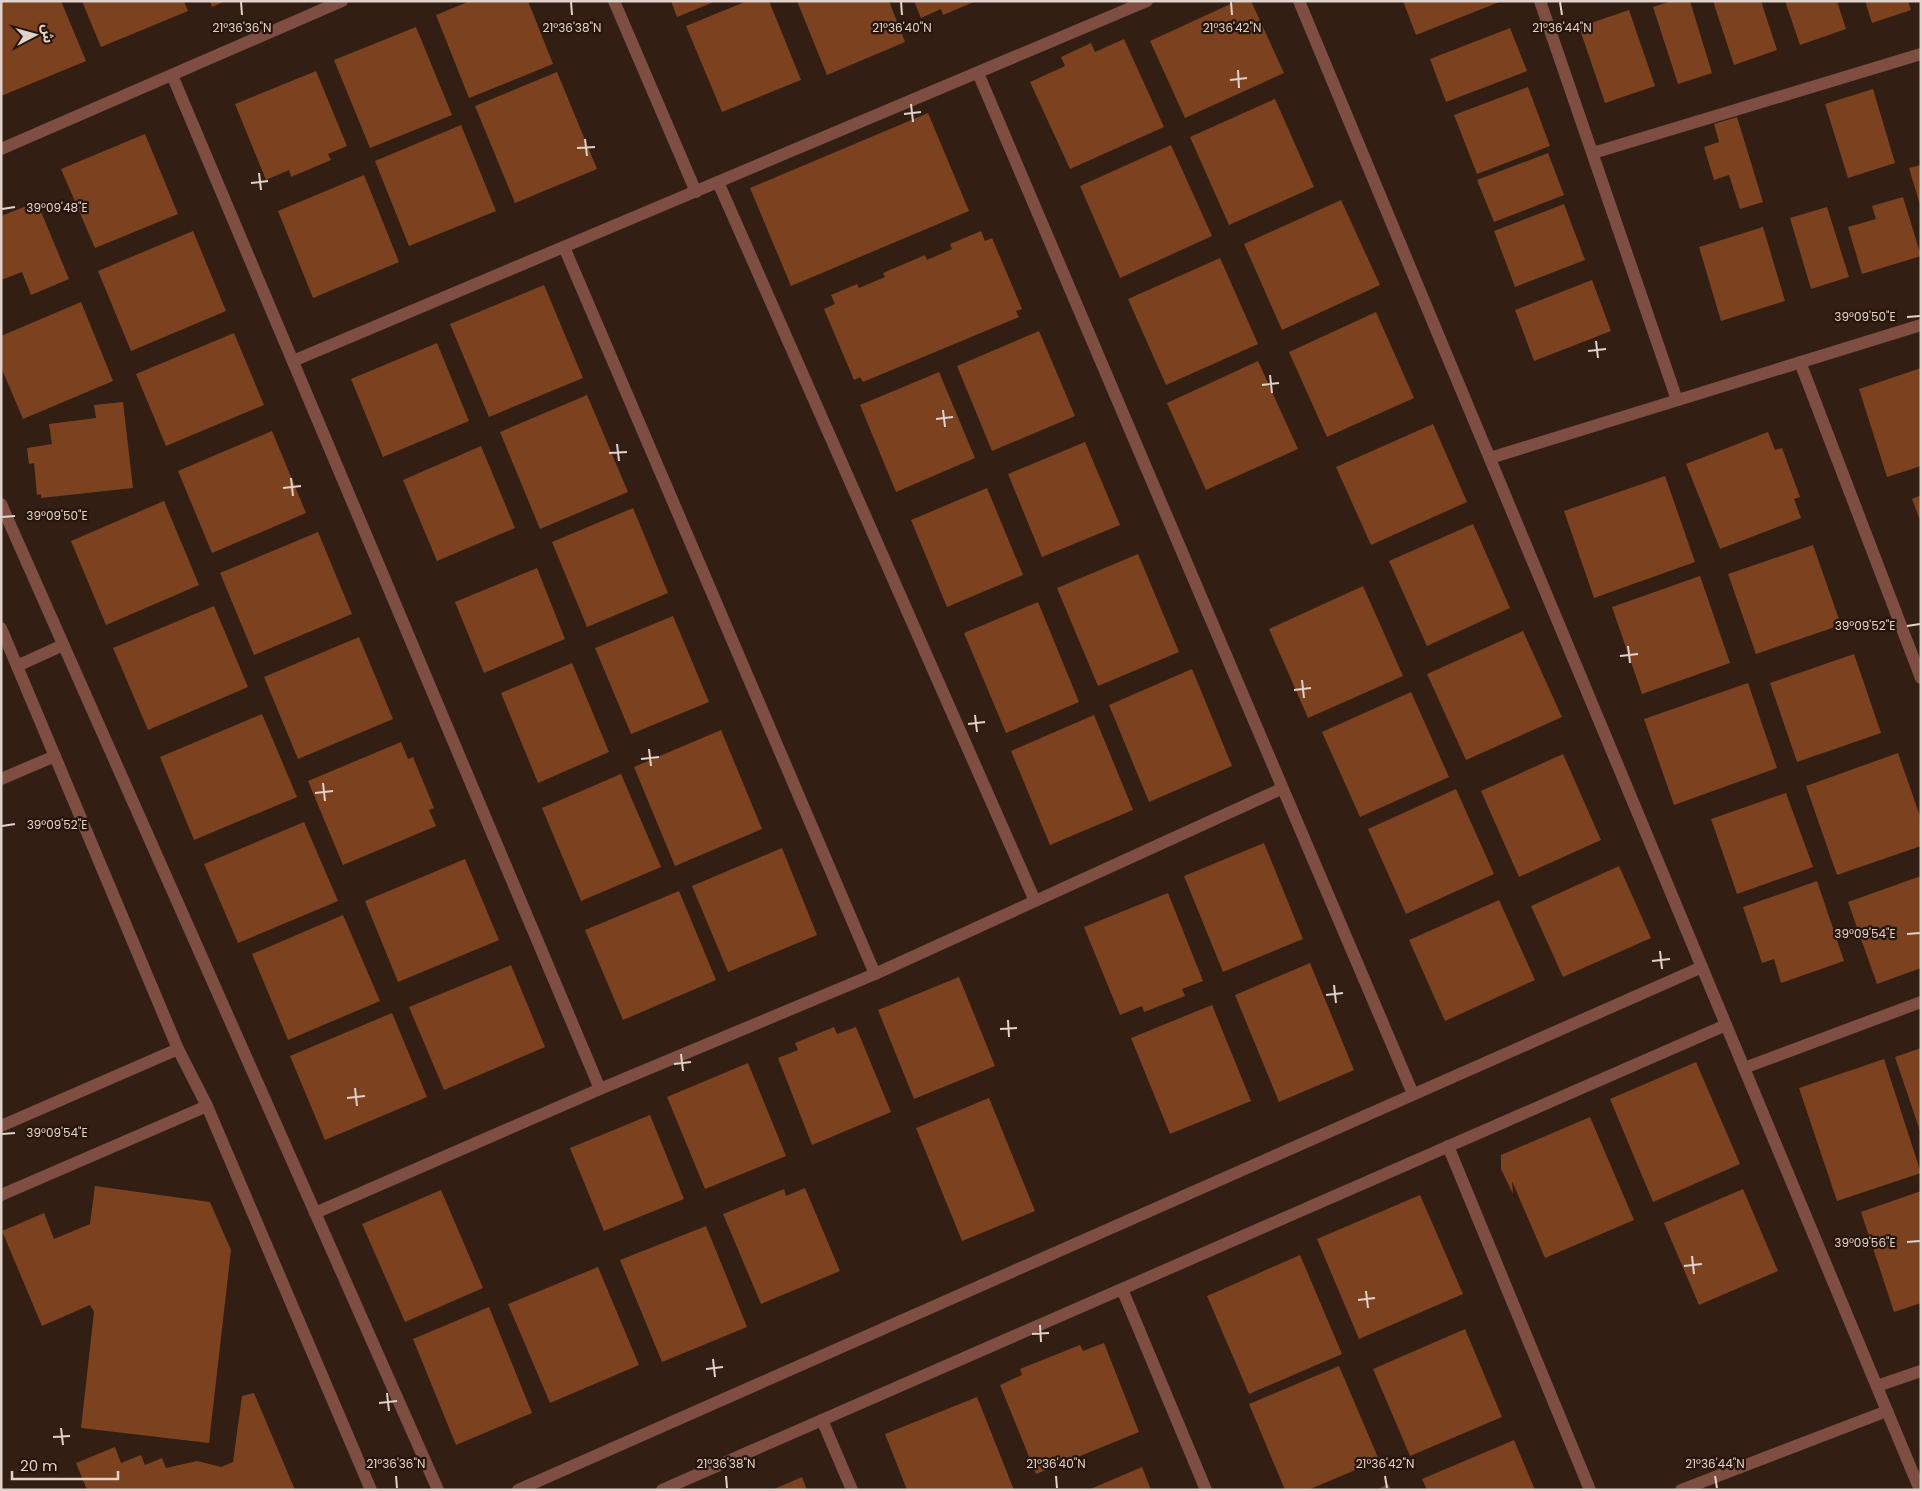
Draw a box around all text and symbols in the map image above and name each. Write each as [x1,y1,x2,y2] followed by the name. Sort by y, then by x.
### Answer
[10,10,60,60] north arrow
[213,19,271,36] text: 21°36'36"N
[543,19,601,36] text: 21°36'38"N
[872,19,932,36] text: 21°36'40"N
[1203,19,1261,36] text: 21°36'42"N
[1532,19,1592,36] text: 21°36'44"N
[37,23,59,44] text: ش
[26,199,88,216] text: 39°09'48"E
[1834,308,1896,325] text: 39°09'50"E
[26,507,88,524] text: 39°09'50"E
[1835,617,1895,634] text: 39°09'52"E
[27,816,87,833] text: 39°09'52"E
[1834,925,1896,942] text: 39°09'54"E
[26,1124,88,1141] text: 39°09'54"E
[1834,1234,1896,1251] text: 39°09'56"E
[12,1448,119,1480] scale bar
[20,1455,58,1476] text: 20 m
[367,1455,425,1472] text: 21°36'36"N
[697,1455,755,1472] text: 21°36'38"N
[1026,1455,1086,1472] text: 21°36'40"N
[1356,1455,1414,1472] text: 21°36'42"N
[1685,1455,1745,1472] text: 21°36'44"N

